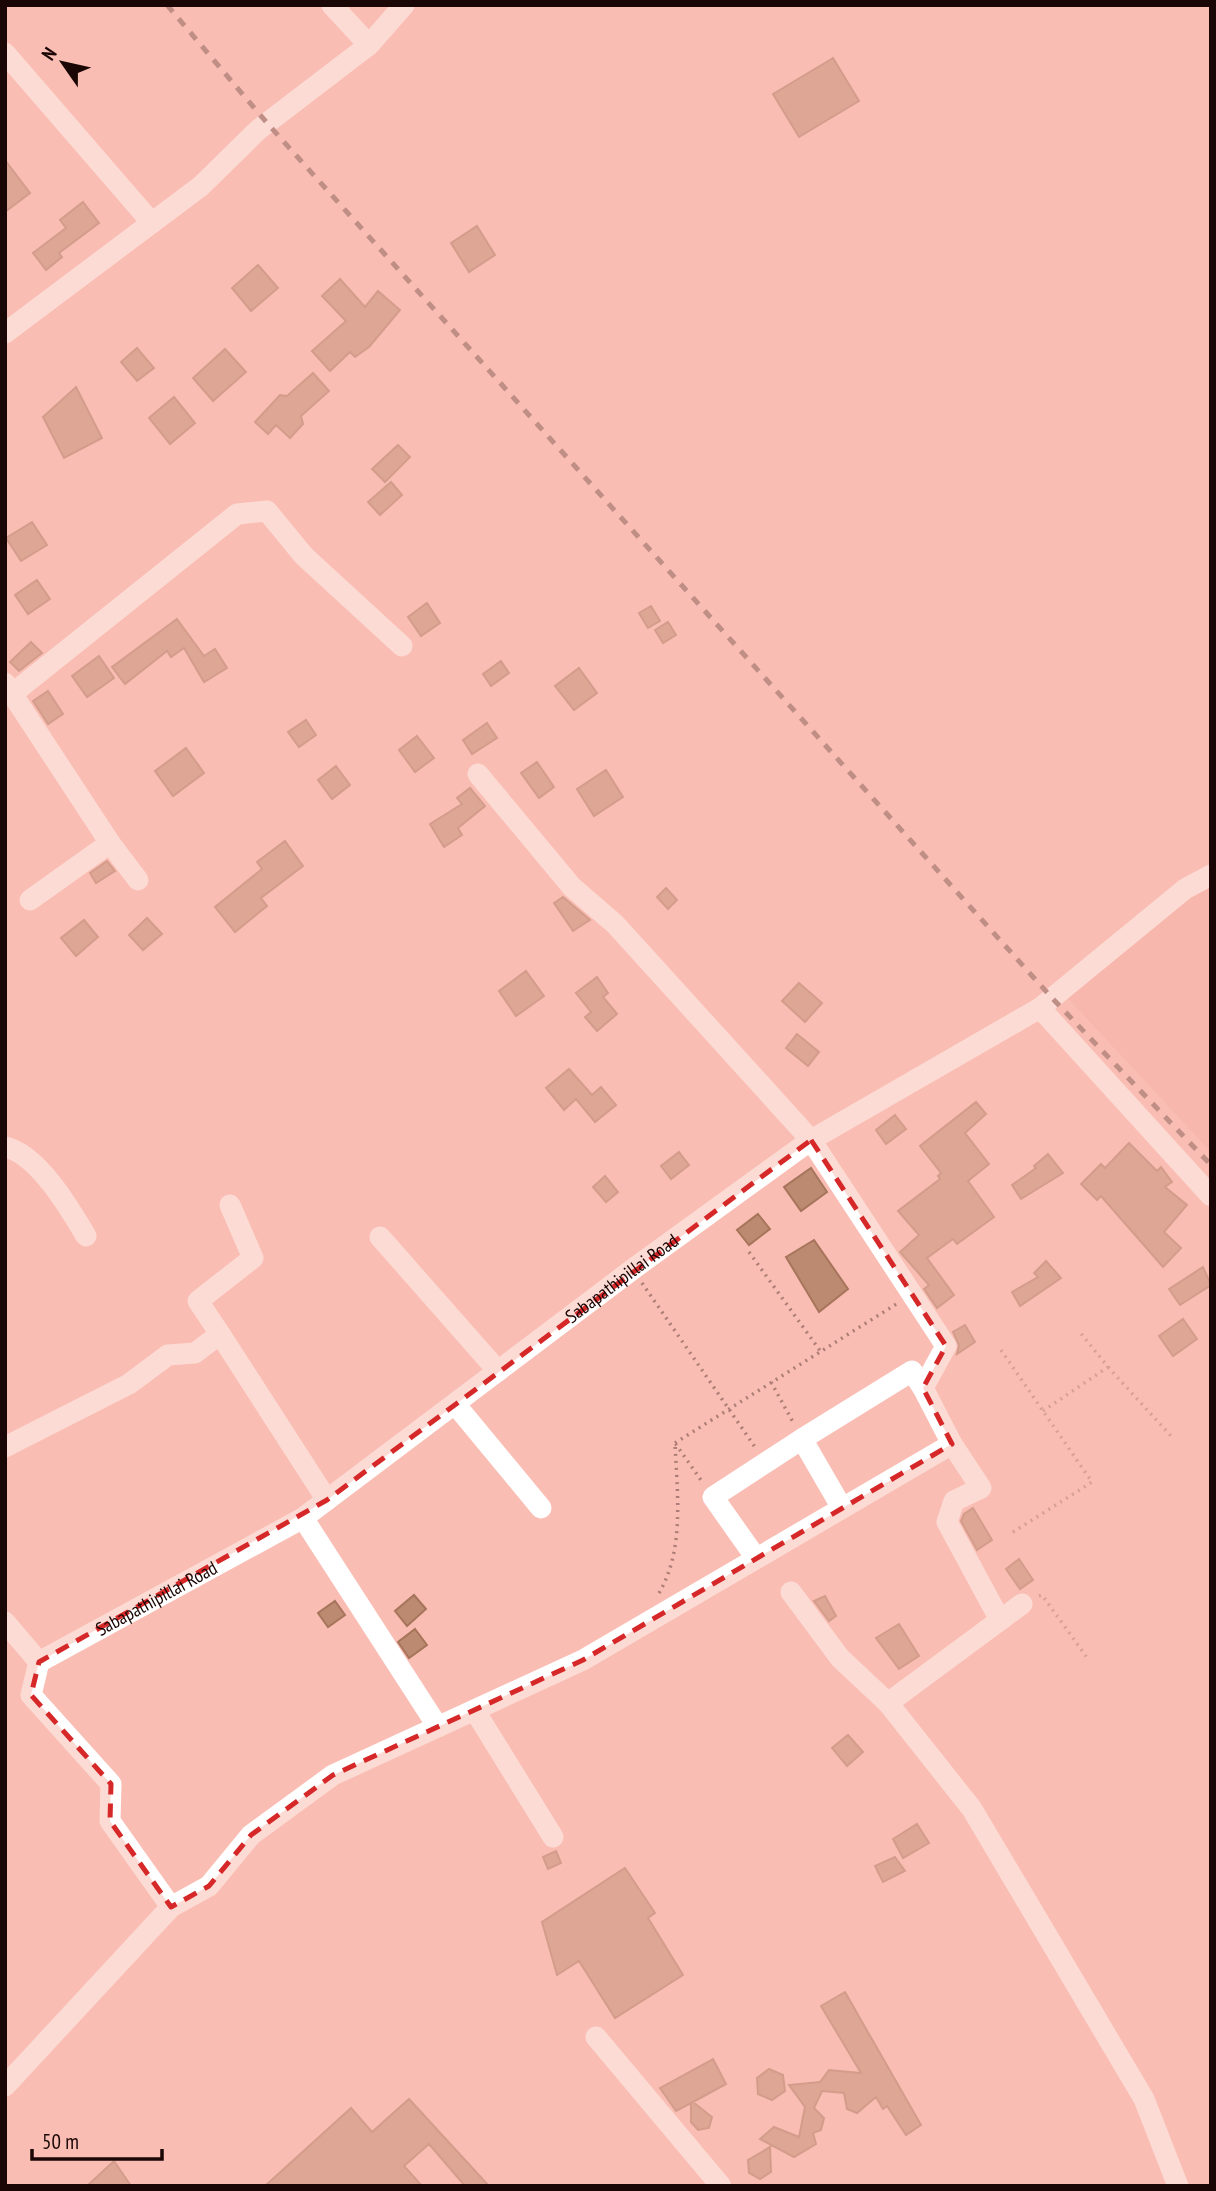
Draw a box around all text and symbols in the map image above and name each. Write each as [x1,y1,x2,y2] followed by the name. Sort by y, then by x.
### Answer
[28,28,98,98] north arrow
[36,43,62,64] text: N
[560,1228,683,1328] street label: Sabapathipillai Road
[91,1555,221,1641] street label: Sabapathipillai Road
[32,2118,161,2162] scale bar
[42,2128,79,2155] text: 50 m

